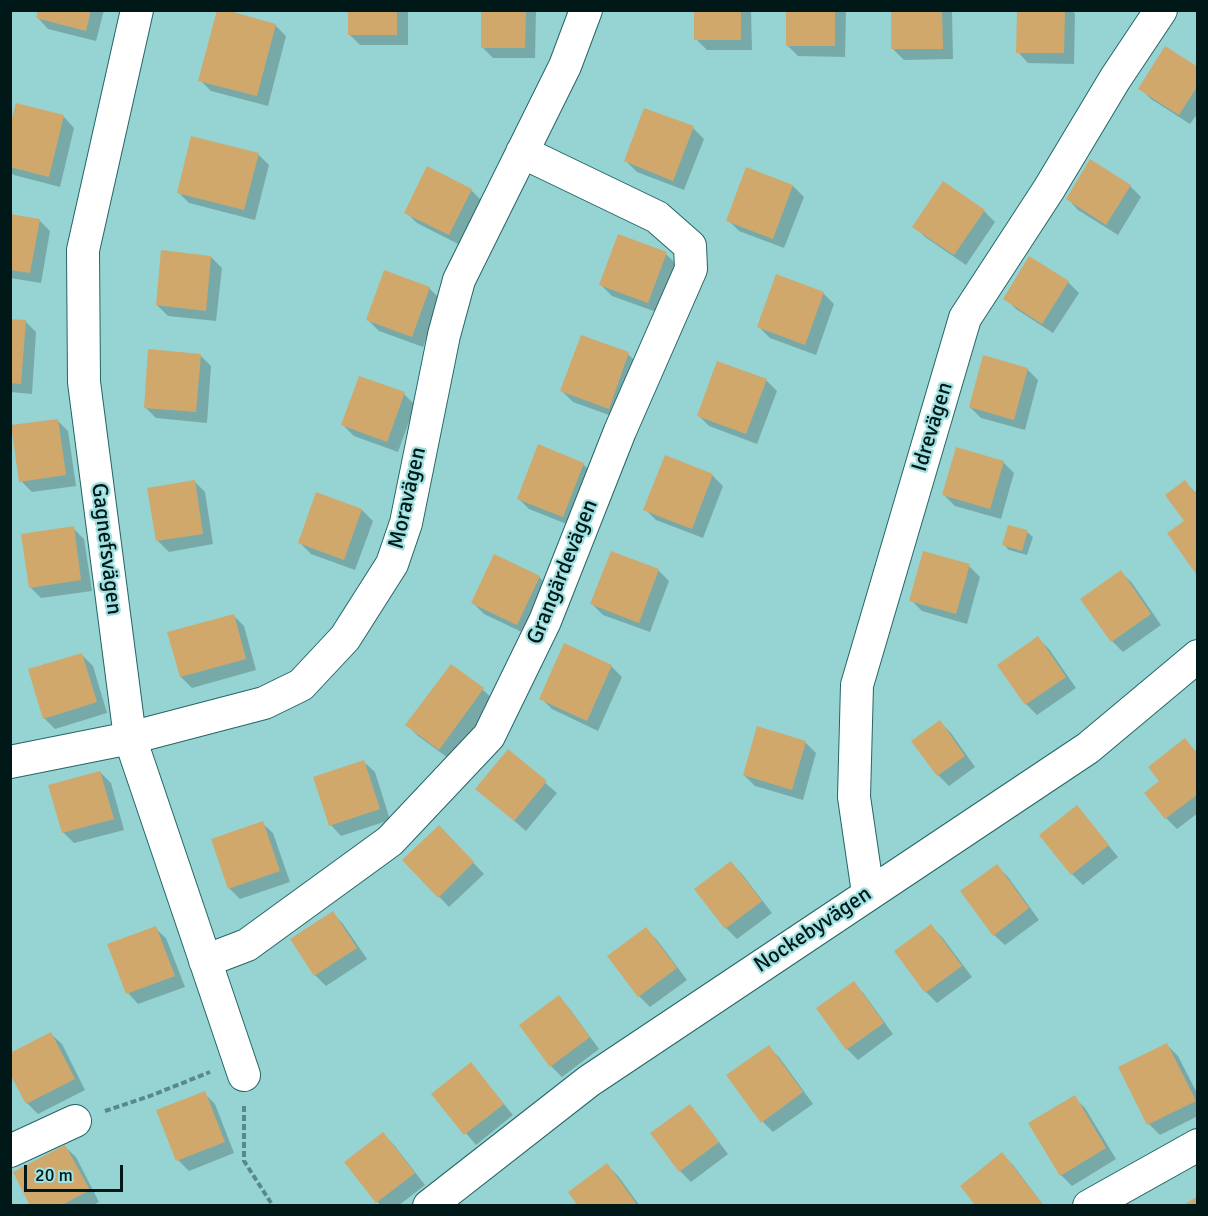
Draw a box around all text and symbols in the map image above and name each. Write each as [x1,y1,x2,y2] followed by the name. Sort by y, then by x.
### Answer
[907,379,959,475] street label: Idrevägen
[383,445,433,551] street label: Moravägen
[85,482,127,616] street label: Gagnefsvägen
[522,496,604,648] street label: Grangärdevägen
[749,881,877,979] street label: Nockebyvägen
[27,1153,126,1191] scale bar
[35,1164,73,1186] text: 20 m

